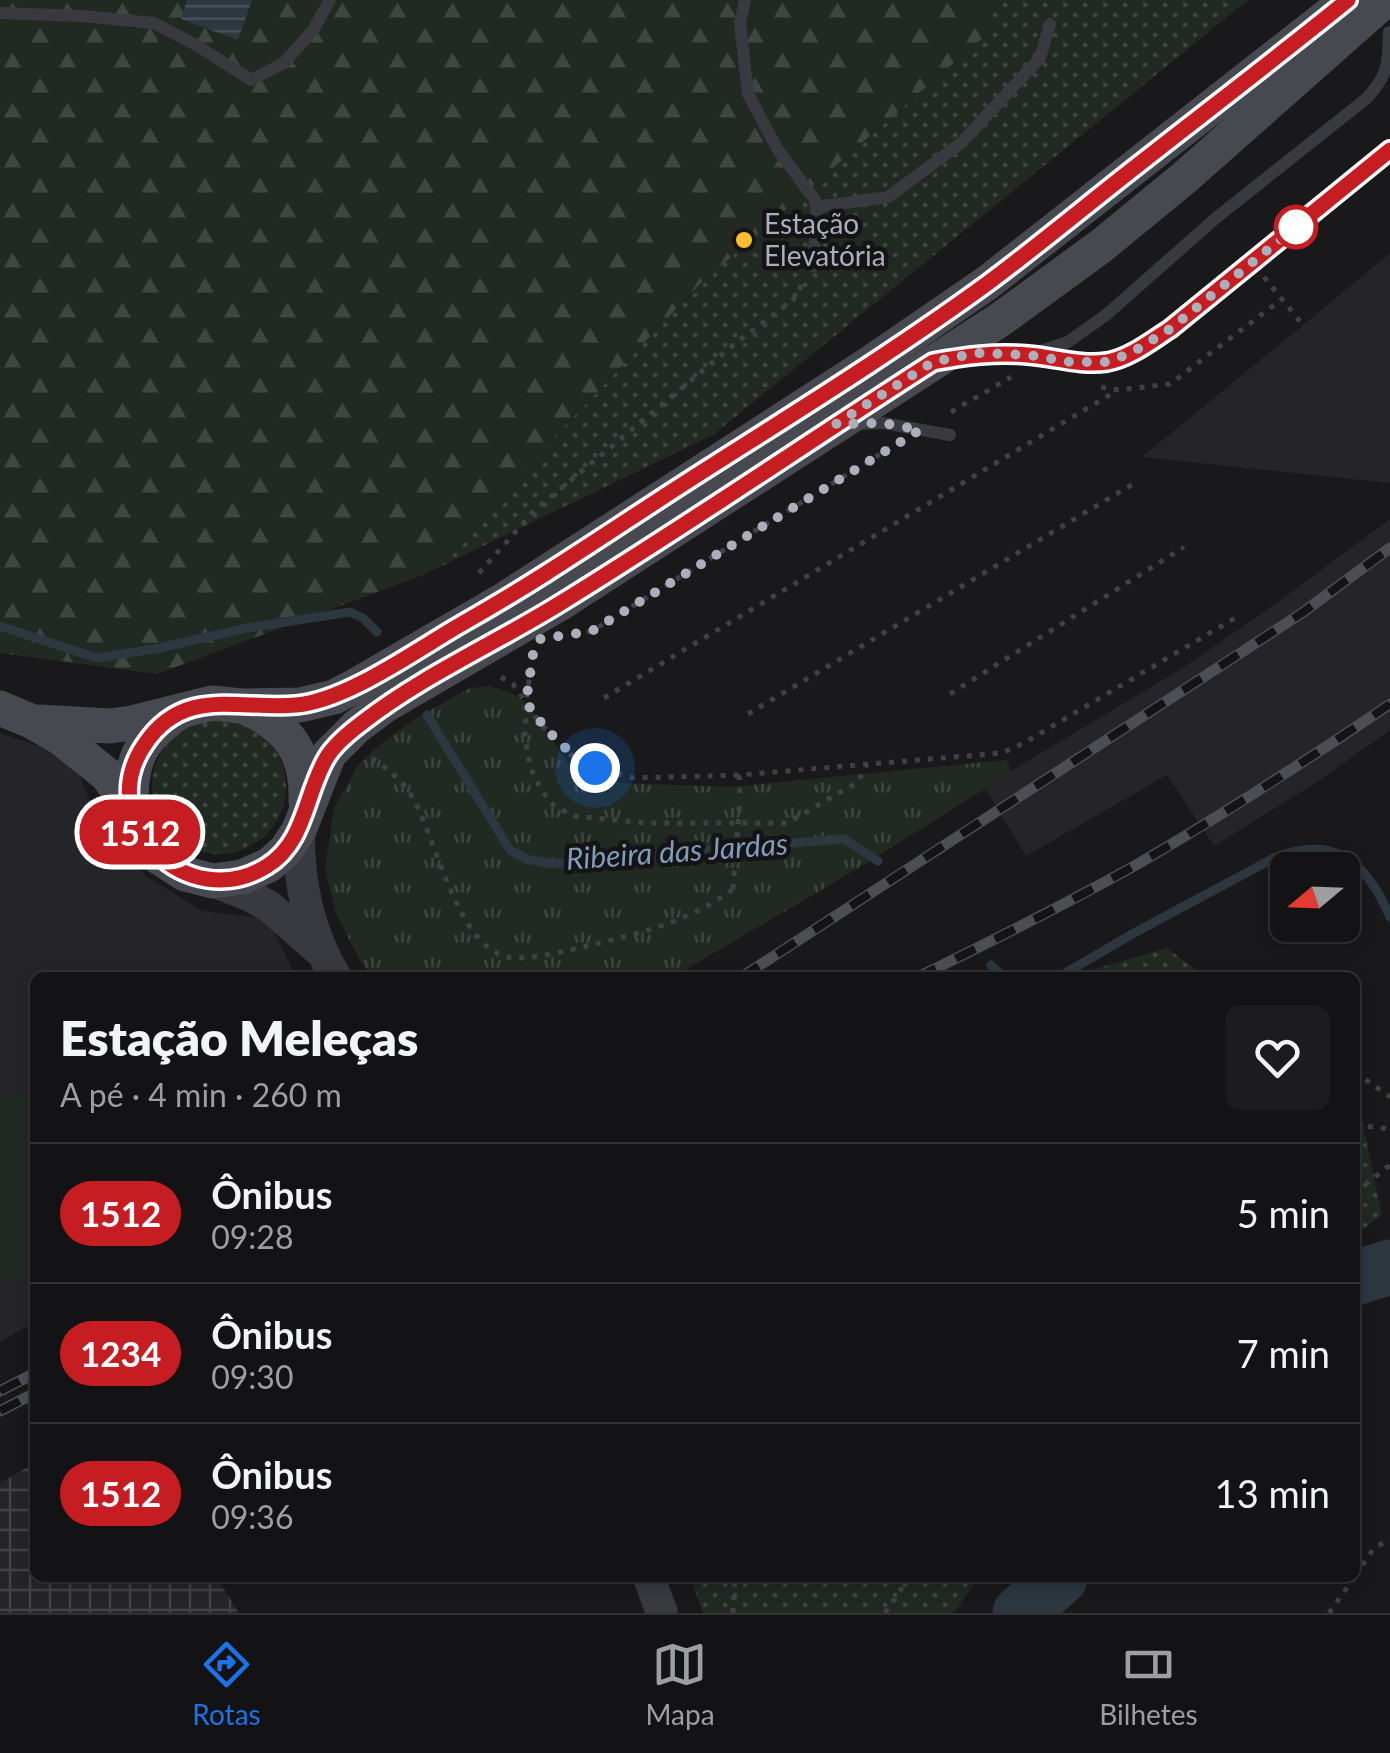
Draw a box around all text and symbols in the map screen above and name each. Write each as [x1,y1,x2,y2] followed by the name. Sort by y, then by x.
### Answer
[764,206,886,272] place label: Estação Elevatória
[1275,206,1317,248] unlabelled marker
[733,229,755,251] marker: Estação Elevatória
[570,743,620,793] your location
[70,800,210,864] line badge: 1512
[99,811,181,853] text: 1512
[565,824,789,876] water label: Ribeira das Jardas
[1270,852,1360,942] north arrow
[1270,852,1360,942] map controls
[1225,1005,1330,1110] button: heart
[60,1009,418,1066] text: Estação Meleças
[60,1075,342,1114] text: A pé · 4 min · 260 m
[211,1171,332,1217] text: Ônibus
[1237,1190,1330,1236] text: 5 min
[80,1192,161,1234] text: 1512
[211,1217,293,1256] text: 09:28
[211,1311,332,1357] text: Ônibus
[1237,1330,1330,1376] text: 7 min
[80,1332,161,1374] text: 1234
[211,1357,293,1396] text: 09:30
[211,1451,332,1497] text: Ônibus
[1215,1470,1330,1516] text: 13 min
[80,1472,161,1514] text: 1512
[211,1497,293,1536] text: 09:36
[192,1637,261,1731] tab: Rotas
[645,1637,715,1731] tab: Mapa
[1099,1637,1198,1731] tab: Bilhetes

